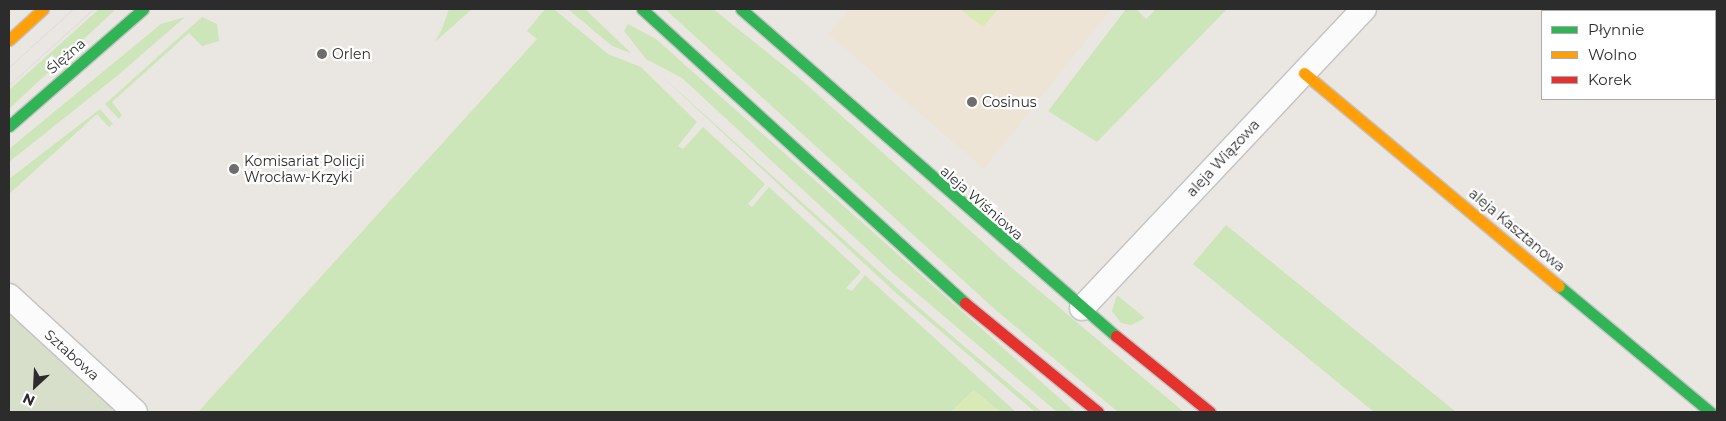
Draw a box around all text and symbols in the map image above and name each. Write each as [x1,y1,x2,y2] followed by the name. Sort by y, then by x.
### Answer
[1541,10,1716,100] legend
[1588,20,1644,39] text: Płynnie
[43,35,89,77] street label: Ślężna
[1588,45,1637,64] text: Wolno
[332,46,371,62] place label: Orlen
[316,48,328,60] marker: Orlen
[1588,70,1632,89] text: Korek
[982,94,1037,110] place label: Cosinus
[966,96,978,108] marker: Cosinus
[1183,116,1263,200] street label: aleja Wiązowa
[244,153,365,186] place label: Komisariat Policji Wrocław-Krzyki
[937,162,1027,244] street label: aleja Wiśniowa
[228,163,240,175] marker: Komisariat Policji Wrocław-Krzyki
[1466,185,1568,275] street label: aleja Kasztanowa
[41,326,103,384] street label: Sztabowa
[10,361,60,411] north arrow
[20,389,38,410] text: N

